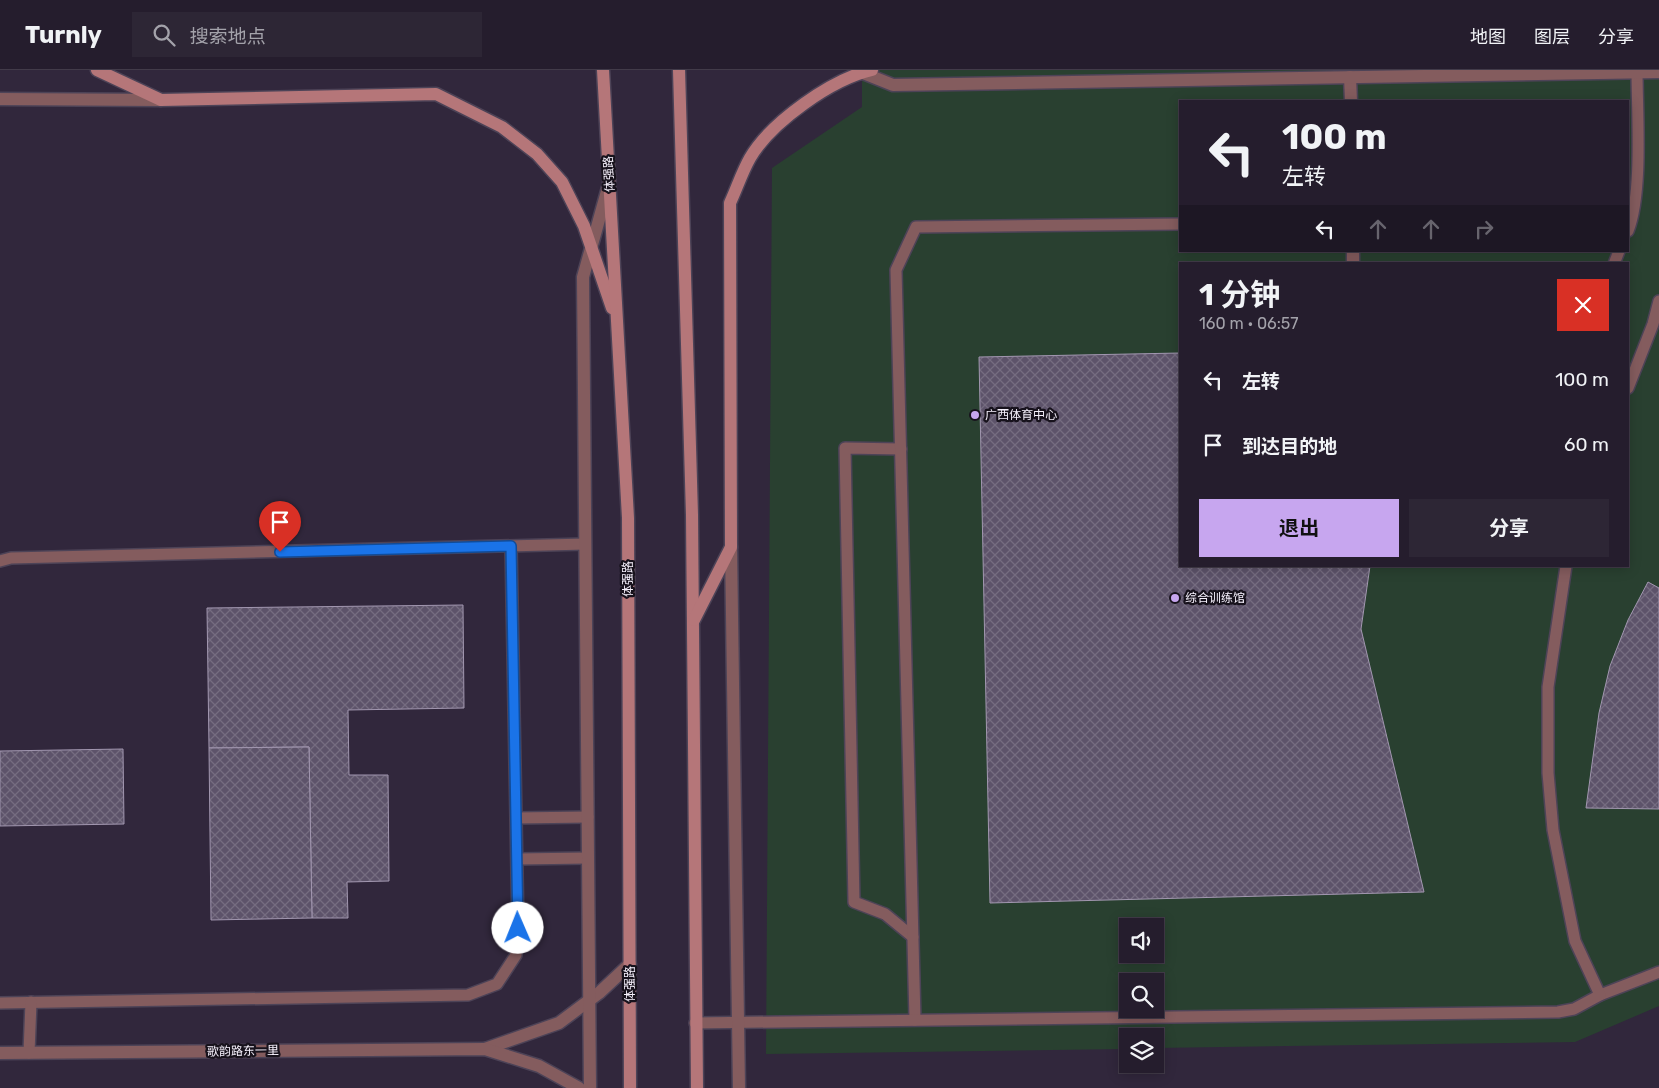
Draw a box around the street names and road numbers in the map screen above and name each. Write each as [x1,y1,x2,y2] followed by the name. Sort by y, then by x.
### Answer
[601,156,617,192] street label: 体强路
[621,561,635,597] street label: 体强路
[623,966,637,1002] street label: 体强路
[207,1043,279,1059] street label: 歌韵路东一里

